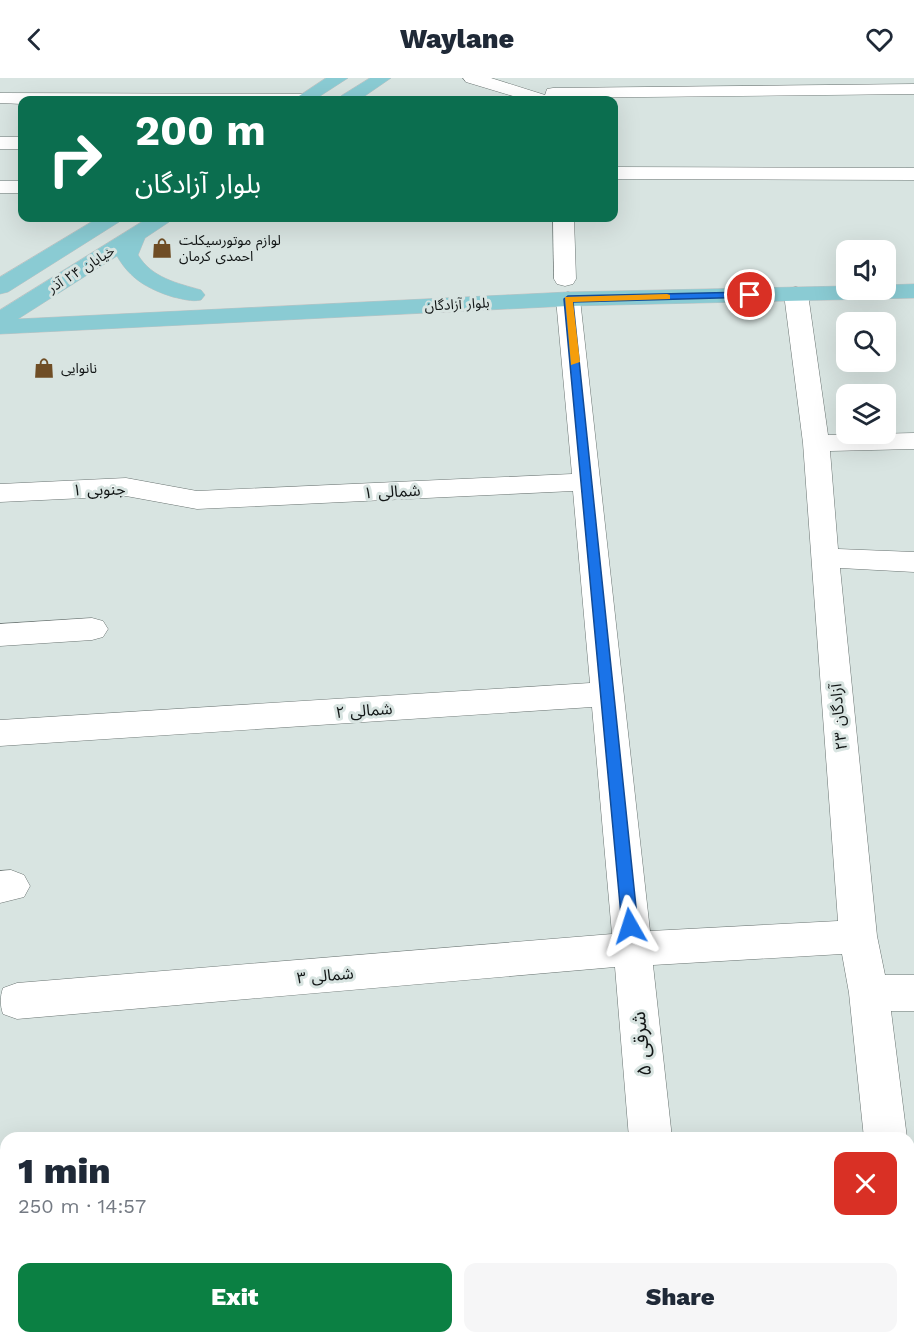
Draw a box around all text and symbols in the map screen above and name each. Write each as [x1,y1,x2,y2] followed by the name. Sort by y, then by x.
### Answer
[18,23,51,56] icon: back
[400,23,514,55] text: Waylane
[863,23,896,56] icon: heart
[135,106,266,155] text: 200 m
[36,120,114,198] icon: right
[135,168,261,200] text: بلوار آزادگان
[179,232,281,265] place label: لوازم موتورسیکلت احمدی کرمان
[150,236,174,260] shop icon: لوازم موتورسیکلت احمدی کرمان
[836,240,896,444] map controls
[836,240,896,300] button: sound
[44,242,118,297] street label: خیابان ۲۴ آذر
[724,269,775,320] pin
[733,278,766,311] icon: arrive
[424,294,490,315] street label: بلوار آزادگان
[836,312,896,372] button: search
[32,356,56,380] shop icon: نانوایی
[61,360,97,377] place label: نانوایی
[836,384,896,444] button: layers
[72,480,126,499] street label: ۱ جنوبی
[363,481,421,502] street label: ۱ شمالی
[826,682,851,751] street label: آزادگان ۲۳
[335,699,393,722] street label: ۲ شمالی
[598,894,662,958] position arrow
[296,964,354,987] street label: ۳ شمالی
[626,1010,656,1078] street label: شرقی ۵
[18,1150,111,1192] text: 1 min
[834,1152,897,1215] button: close
[18,1194,146,1218] text: 250 m · 14:57
[18,1263,452,1332] button: Exit
[464,1263,897,1332] button: Share

